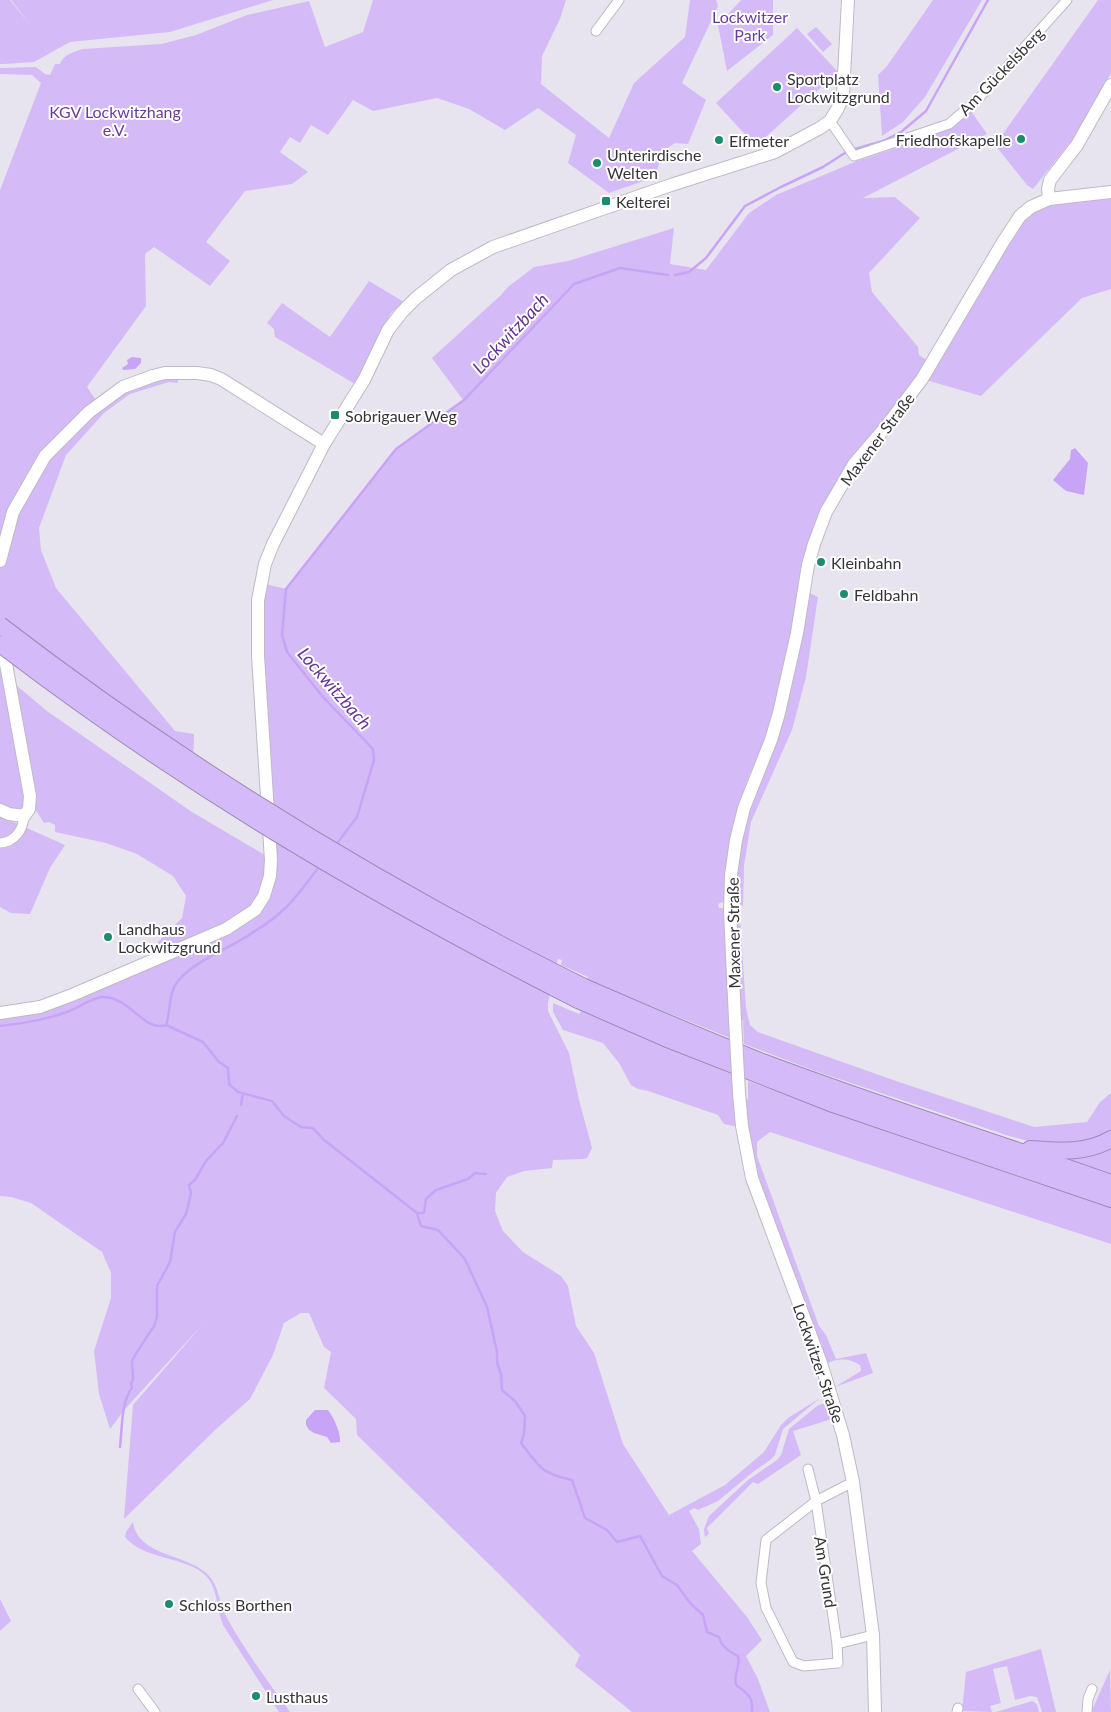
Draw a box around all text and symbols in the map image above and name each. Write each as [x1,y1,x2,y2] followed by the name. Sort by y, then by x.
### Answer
[712,7,788,44] park label: Lockwitzer Park
[954,23,1048,119] street label: Am Gückelsberg
[787,69,890,106] place label: Sportplatz Lockwitzgrund
[771,81,783,93] marker: Sportplatz Lockwitzgrund
[49,102,181,139] park label: KGV Lockwitzhang e.V.
[896,130,1011,149] place label: Friedhofskapelle
[729,131,789,150] place label: Elfmeter
[1015,133,1027,145] marker: Friedhofskapelle
[713,134,725,146] marker: Elfmeter
[607,145,701,182] place label: Unterirdische Welten
[591,157,603,169] marker: Unterirdische Welten
[616,192,670,211] place label: Kelterei
[600,195,612,207] marker: Kelterei
[467,288,553,378] water label: Lockwitzbach
[836,389,918,489] street label: Maxener Straße
[345,406,457,425] place label: Sobrigauer Weg
[329,409,341,421] marker: Sobrigauer Weg
[831,553,901,572] place label: Kleinbahn
[815,556,827,568] marker: Kleinbahn
[854,585,918,604] place label: Feldbahn
[838,588,850,600] marker: Feldbahn
[293,642,377,734] water label: Lockwitzbach
[723,877,743,989] street label: Maxener Straße
[118,919,221,956] place label: Landhaus Lockwitzgrund
[102,931,114,943] marker: Landhaus Lockwitzgrund
[790,1301,848,1425] street label: Lockwitzer Straße
[811,1535,841,1609] street label: Am Grund
[179,1595,292,1614] place label: Schloss Borthen
[163,1598,175,1610] marker: Schloss Borthen
[266,1687,328,1706] place label: Lusthaus
[250,1690,262,1702] marker: Lusthaus

